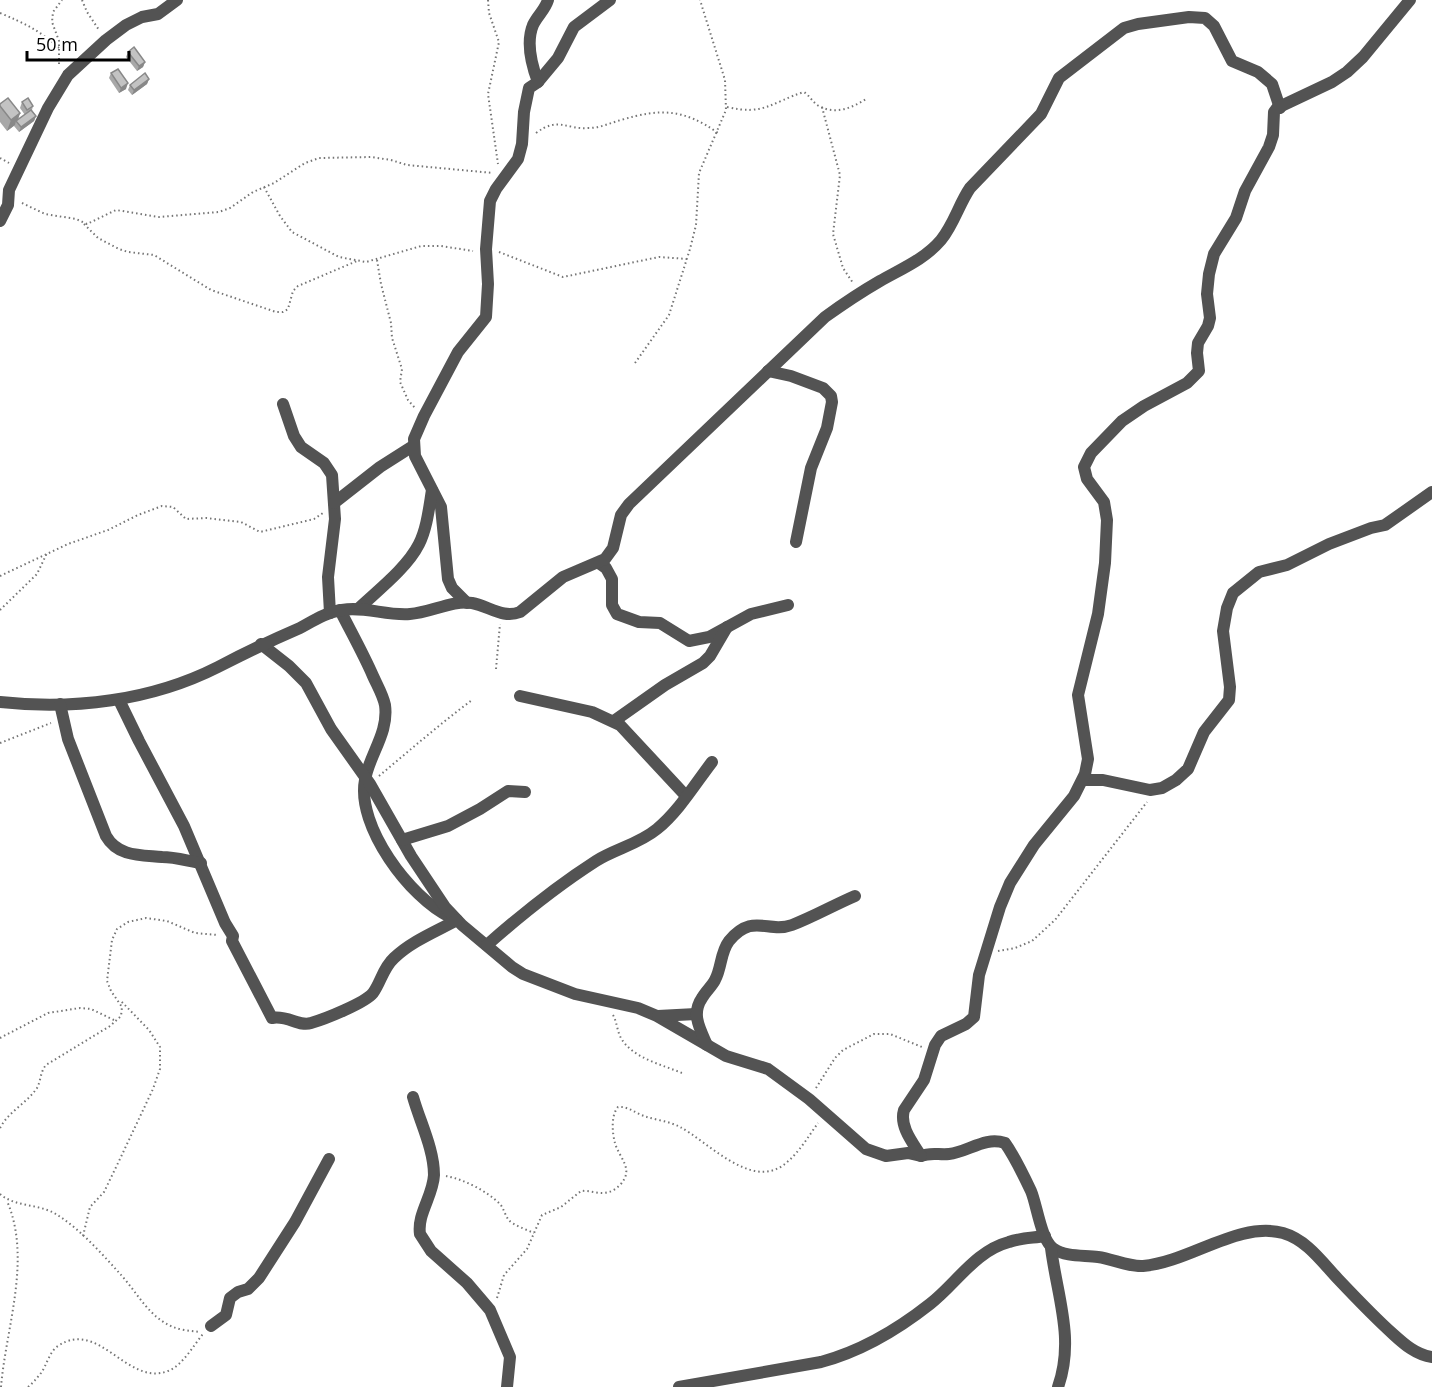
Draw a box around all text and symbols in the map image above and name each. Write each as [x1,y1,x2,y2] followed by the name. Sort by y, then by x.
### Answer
[27,24,129,62] scale bar
[36,32,78,56] text: 50 m

